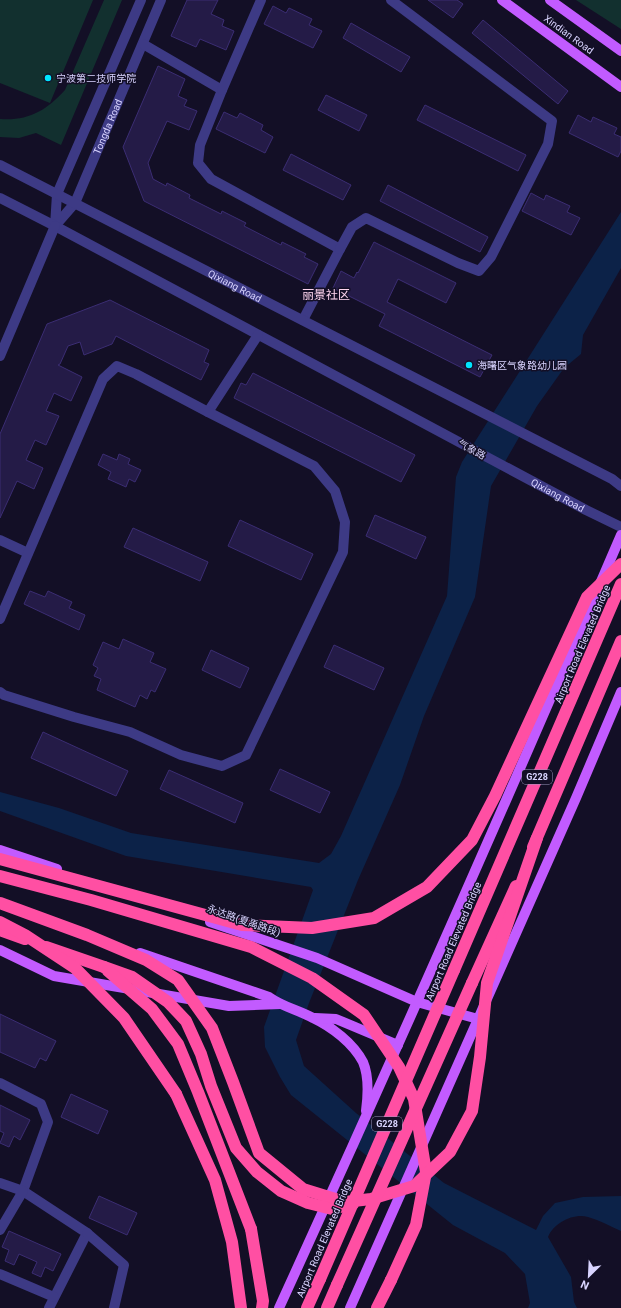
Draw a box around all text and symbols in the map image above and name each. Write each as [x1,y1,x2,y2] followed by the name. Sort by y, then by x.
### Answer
[542,13,596,56] street label: Xindian Road
[43,73,53,83] marker: 宁波第二技师学院
[56,73,136,84] place label: 宁波第二技师学院
[91,97,124,156] street label: Tongda Road
[206,268,263,304] street label: Qixiang Road
[302,288,350,302] district label: 丽景社区
[464,360,474,370] marker: 海曙区气象路幼儿园
[477,360,567,371] place label: 海曙区气象路幼儿园
[456,438,488,461] street label: 气象路
[529,477,586,514] street label: Qixiang Road
[553,583,612,705] street label: Airport Road Elevated Bridge
[522,770,552,784] road number: G228
[424,880,483,1002] street label: Airport Road Elevated Bridge
[205,903,282,939] street label: 永达路(夏禹路段)
[372,1117,402,1131] road number: G228
[295,1177,354,1299] street label: Airport Road Elevated Bridge
[569,1256,609,1296] north arrow
[579,1277,591,1292] text: N

